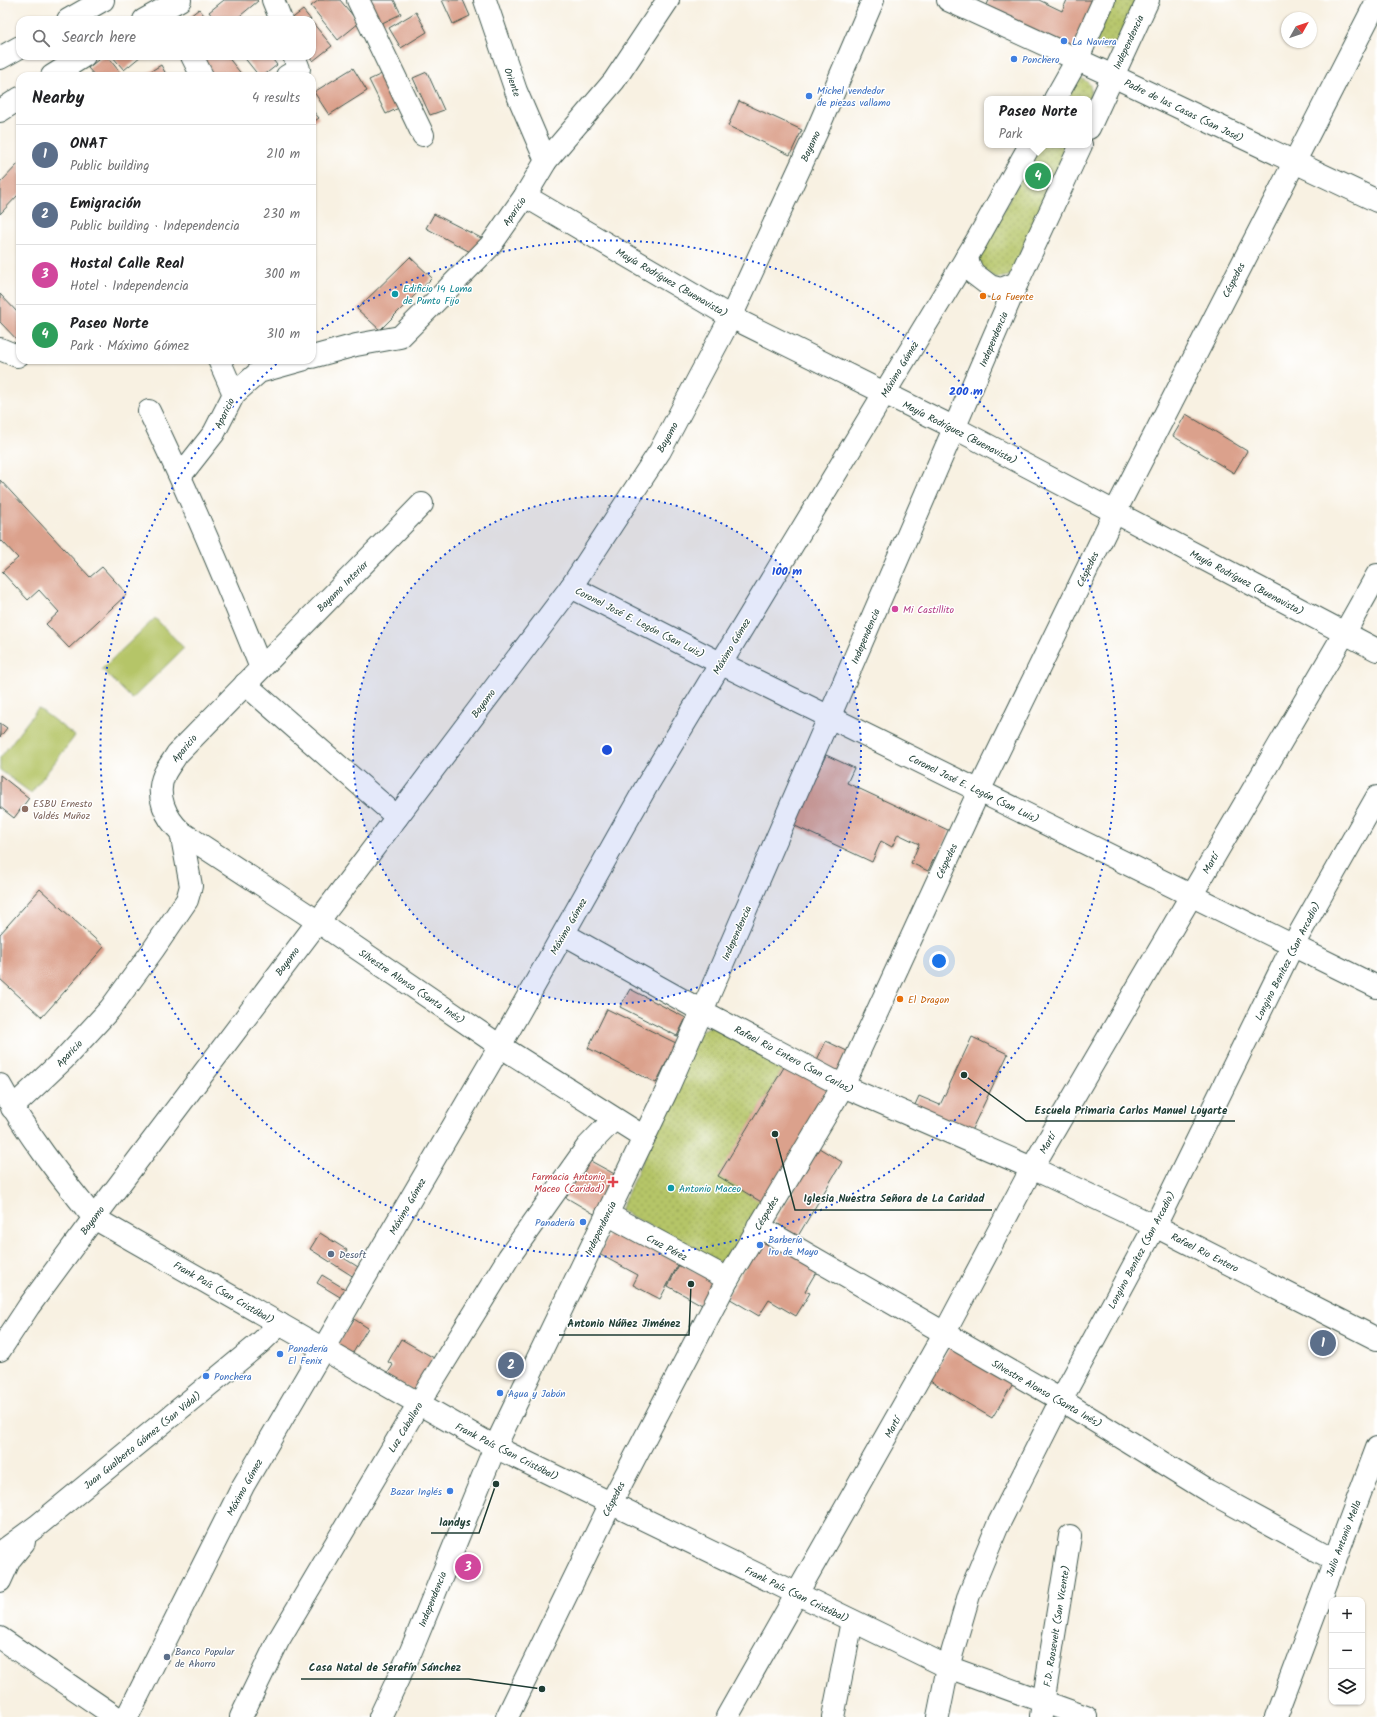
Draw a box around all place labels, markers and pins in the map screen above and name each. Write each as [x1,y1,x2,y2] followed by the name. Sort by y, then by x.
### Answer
[1072,34,1117,50] place label: La Naviera
[1059,36,1069,46] marker: La Naviera
[1022,52,1060,68] place label: Ponchero
[1009,54,1019,64] marker: Ponchero
[817,83,891,111] place label: Michel vendedor de piezas vallamo
[804,91,814,101] marker: Michel vendedor de piezas vallamo
[1025,161,1051,191] pin: 4
[403,281,472,309] place label: Edificio 14 Loma de Punto Fijo
[390,289,400,299] marker: Edificio 14 Loma de Punto Fijo
[991,289,1034,305] place label: La Fuente
[978,291,988,301] marker: La Fuente
[903,602,955,618] place label: Mi Castillito
[890,604,900,614] marker: Mi Castillito
[600,743,614,757] centre of rings
[33,796,93,824] place label: ESBU Ernesto Valdés Muñoz
[20,804,30,814] marker: ESBU Ernesto Valdés Muñoz
[908,992,949,1008] place label: El Dragon
[895,994,905,1004] marker: El Dragon
[1026,1098,1235,1121] callout: Escuela Primaria Carlos Manuel Loyarte
[532,1169,605,1197] place label: Farmacia Antonio Maceo (Caridad)
[608,1177,618,1187] marker: Farmacia Antonio Maceo (Caridad)
[679,1181,742,1197] place label: Antonio Maceo
[666,1183,676,1193] marker: Antonio Maceo
[795,1187,992,1210] callout: Iglesia Nuestra Señora de La Caridad
[535,1215,575,1231] place label: Panadería
[578,1217,588,1227] marker: Panadería
[768,1232,819,1260] place label: Barbería 1ro de Mayo
[755,1240,765,1250] marker: Barbería 1ro de Mayo
[339,1247,367,1263] place label: Desoft
[326,1249,336,1259] marker: Desoft
[559,1312,689,1335] callout: Antonio Núñez Jiménez
[1310,1328,1336,1358] pin: 1
[288,1341,328,1369] place label: Panadería El Fenix
[275,1349,285,1359] marker: Panadería El Fenix
[498,1350,524,1380] pin: 2
[214,1369,252,1385] place label: Ponchera
[201,1371,211,1381] marker: Ponchera
[508,1386,566,1402] place label: Agua y Jabón
[495,1388,505,1398] marker: Agua y Jabón
[390,1484,443,1500] place label: Bazar Inglés
[445,1486,455,1496] marker: Bazar Inglés
[431,1510,479,1533] callout: landys
[455,1552,481,1582] pin: 3
[175,1644,235,1672] place label: Banco Popular de Ahorro
[162,1652,172,1662] marker: Banco Popular de Ahorro
[301,1656,469,1679] callout: Casa Natal de Serafín Sánchez

